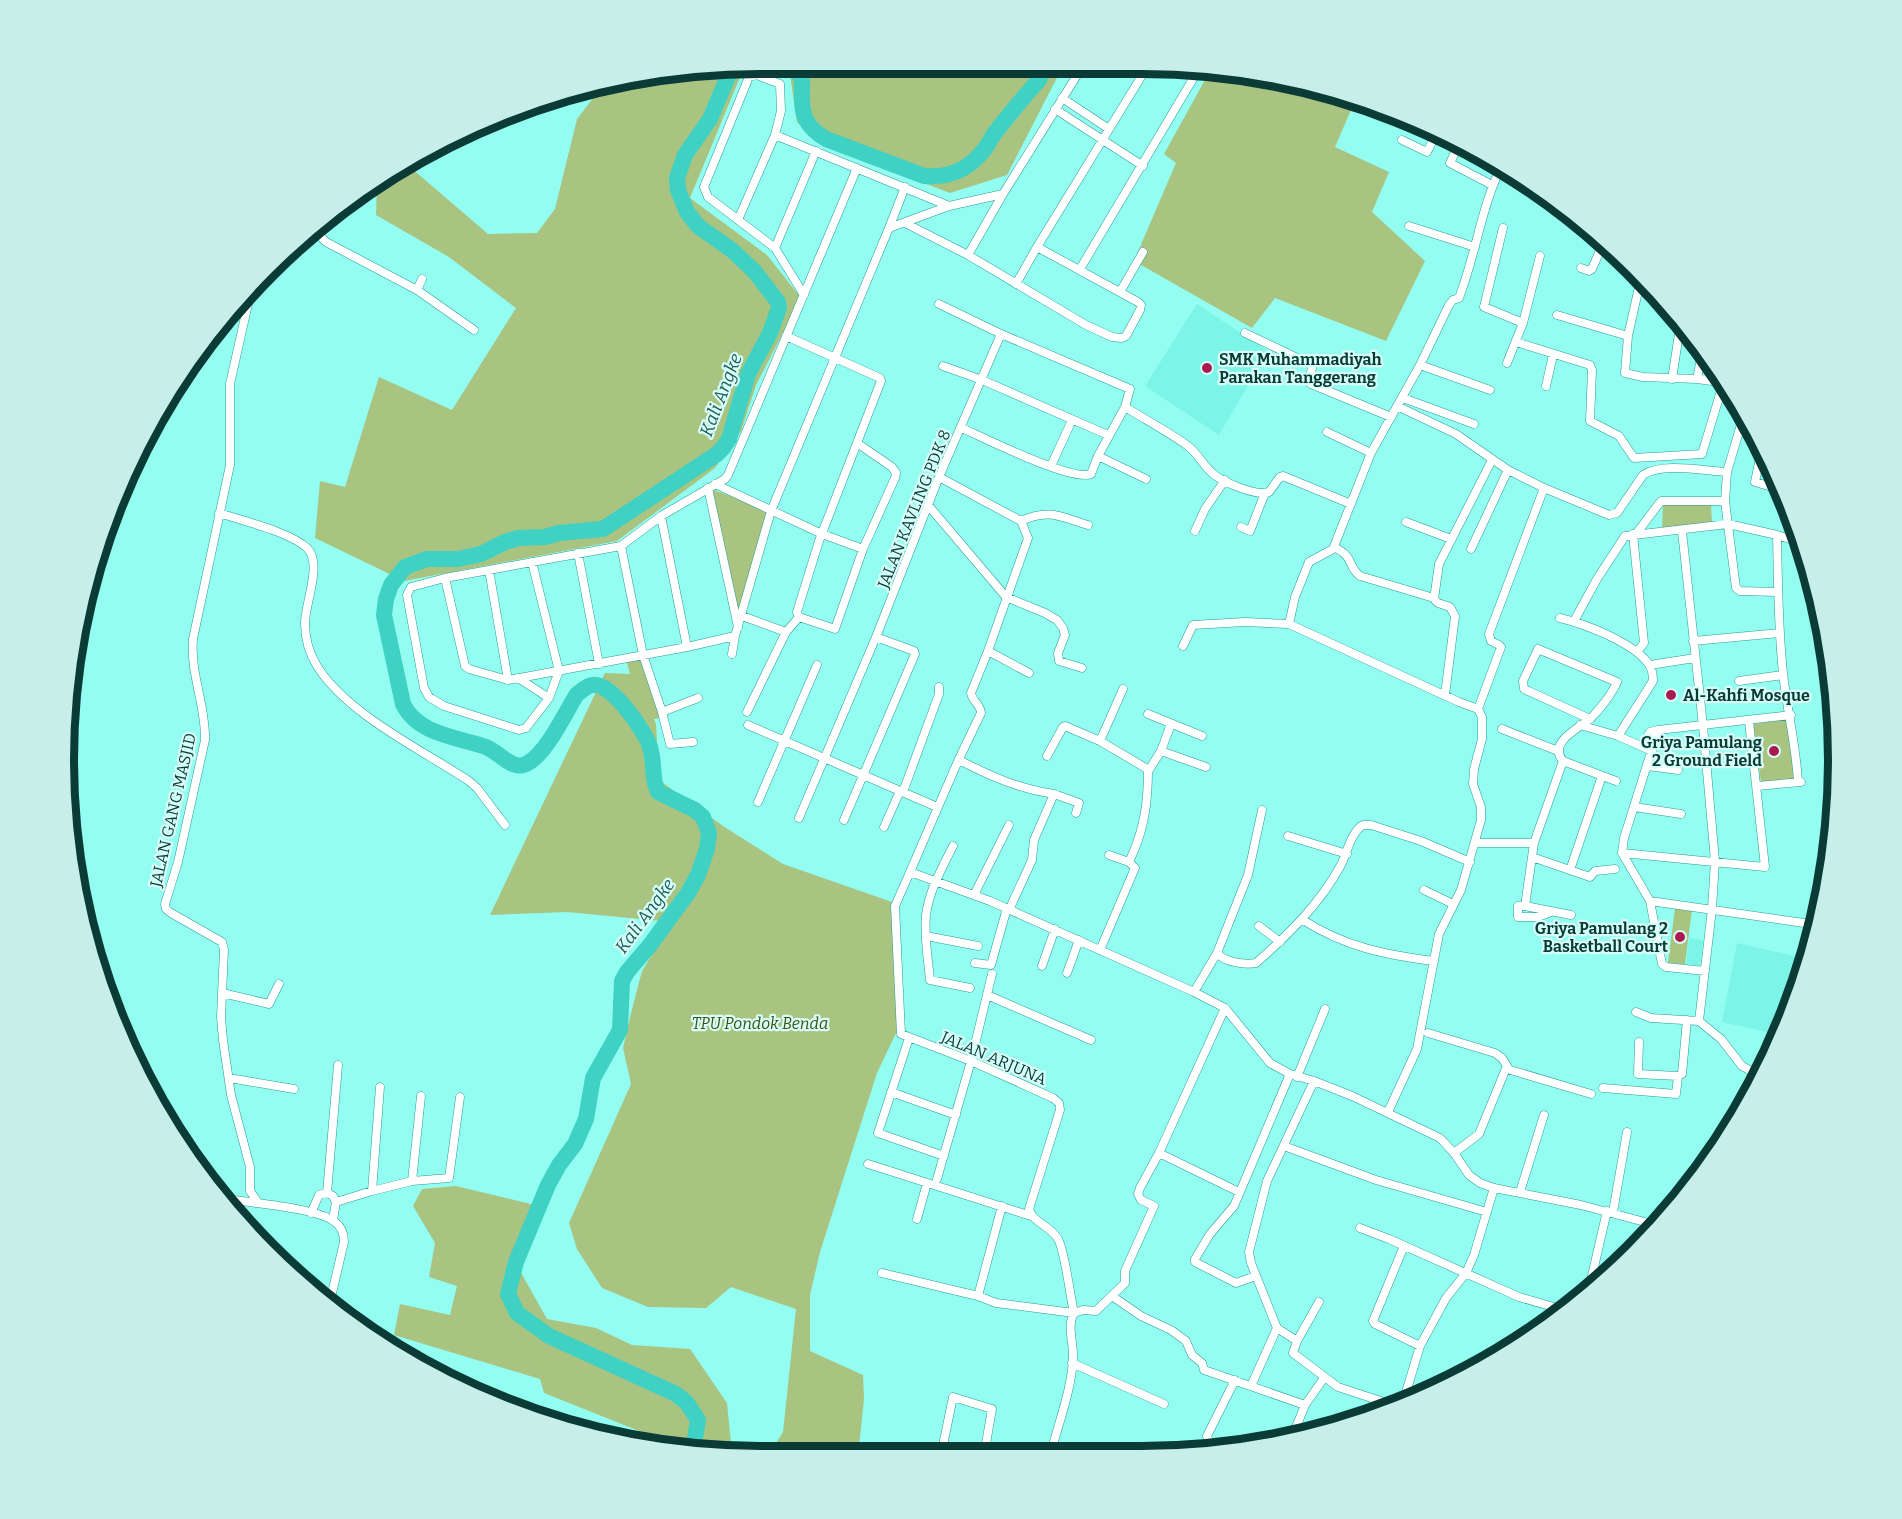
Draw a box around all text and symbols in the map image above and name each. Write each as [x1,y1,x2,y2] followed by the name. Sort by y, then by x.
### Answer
[695,350,747,440] water label: Kali Angke
[1219,350,1382,387] place label: SMK Muhammadiyah Parakan Tanggerang
[1200,361,1214,375] marker: SMK Muhammadiyah Parakan Tanggerang
[873,427,955,592] street label: JALAN KAVLING PDK 8
[1683,686,1810,705] place label: Al-Kahfi Mosque
[1664,688,1678,702] marker: Al-Kahfi Mosque
[146,731,200,890] street label: JALAN GANG MASJID
[1641,733,1762,770] place label: Griya Pamulang 2 Ground Field
[1767,744,1781,758] marker: Griya Pamulang 2 Ground Field
[611,874,679,958] water label: Kali Angke
[1535,919,1669,956] place label: Griya Pamulang 2 Basketball Court
[1673,930,1687,944] marker: Griya Pamulang 2 Basketball Court
[692,1014,828,1033] park label: TPU Pondok Benda
[938,1027,1050,1089] street label: JALAN ARJUNA

